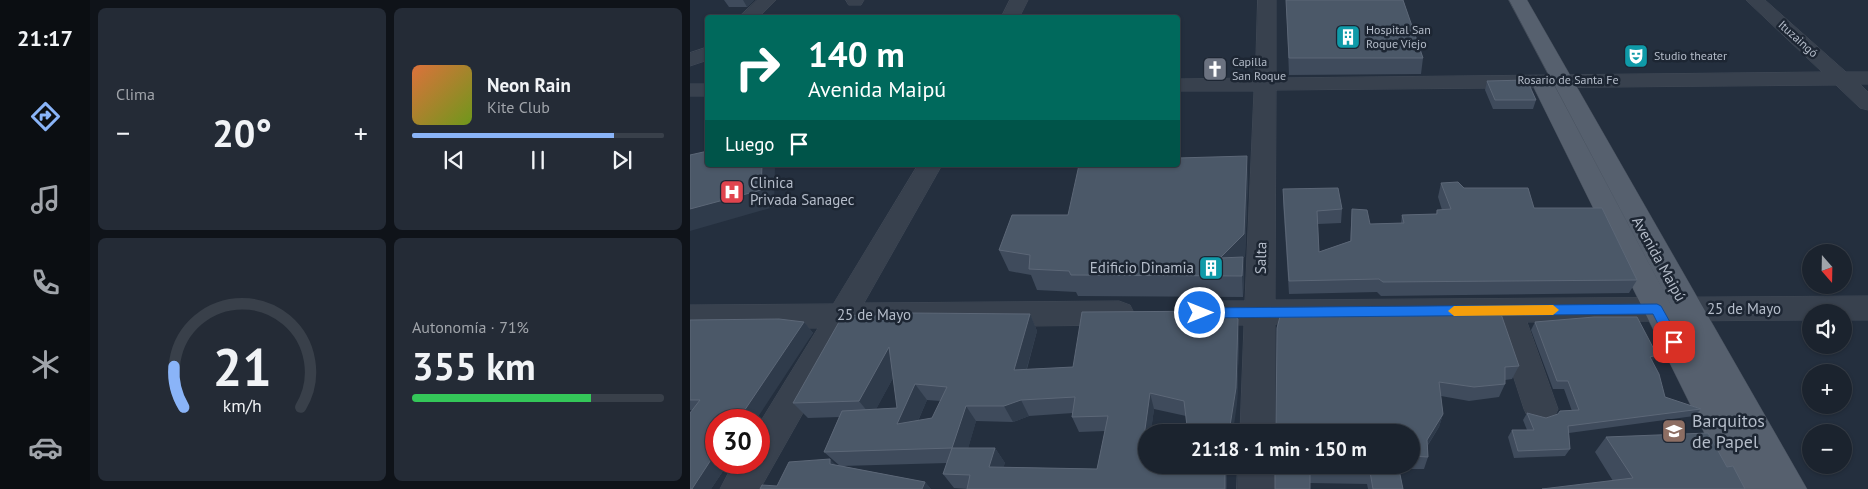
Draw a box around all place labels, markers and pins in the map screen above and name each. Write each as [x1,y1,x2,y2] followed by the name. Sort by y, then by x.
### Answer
[1366,22,1431,51] place label: Hospital San Roque Viejo
[1335,24,1361,50] building icon: Hospital San Roque Viejo
[1623,43,1649,69] theatre icon: Studio theater
[1654,48,1727,63] place label: Studio theater
[1232,54,1286,83] place label: Capilla San Roque
[1202,56,1228,82] church icon: Capilla San Roque
[750,173,855,209] place label: Clinica Privada Sanagec
[719,179,745,205] hospital icon: Clinica Privada Sanagec
[1198,255,1224,281] building icon: Edificio Dinamia
[1090,258,1194,277] place label: Edificio Dinamia
[1653,321,1695,363] pin
[1692,409,1765,453] place label: Barquitos de Papel
[1661,418,1687,444] school or university icon: Barquitos de Papel

